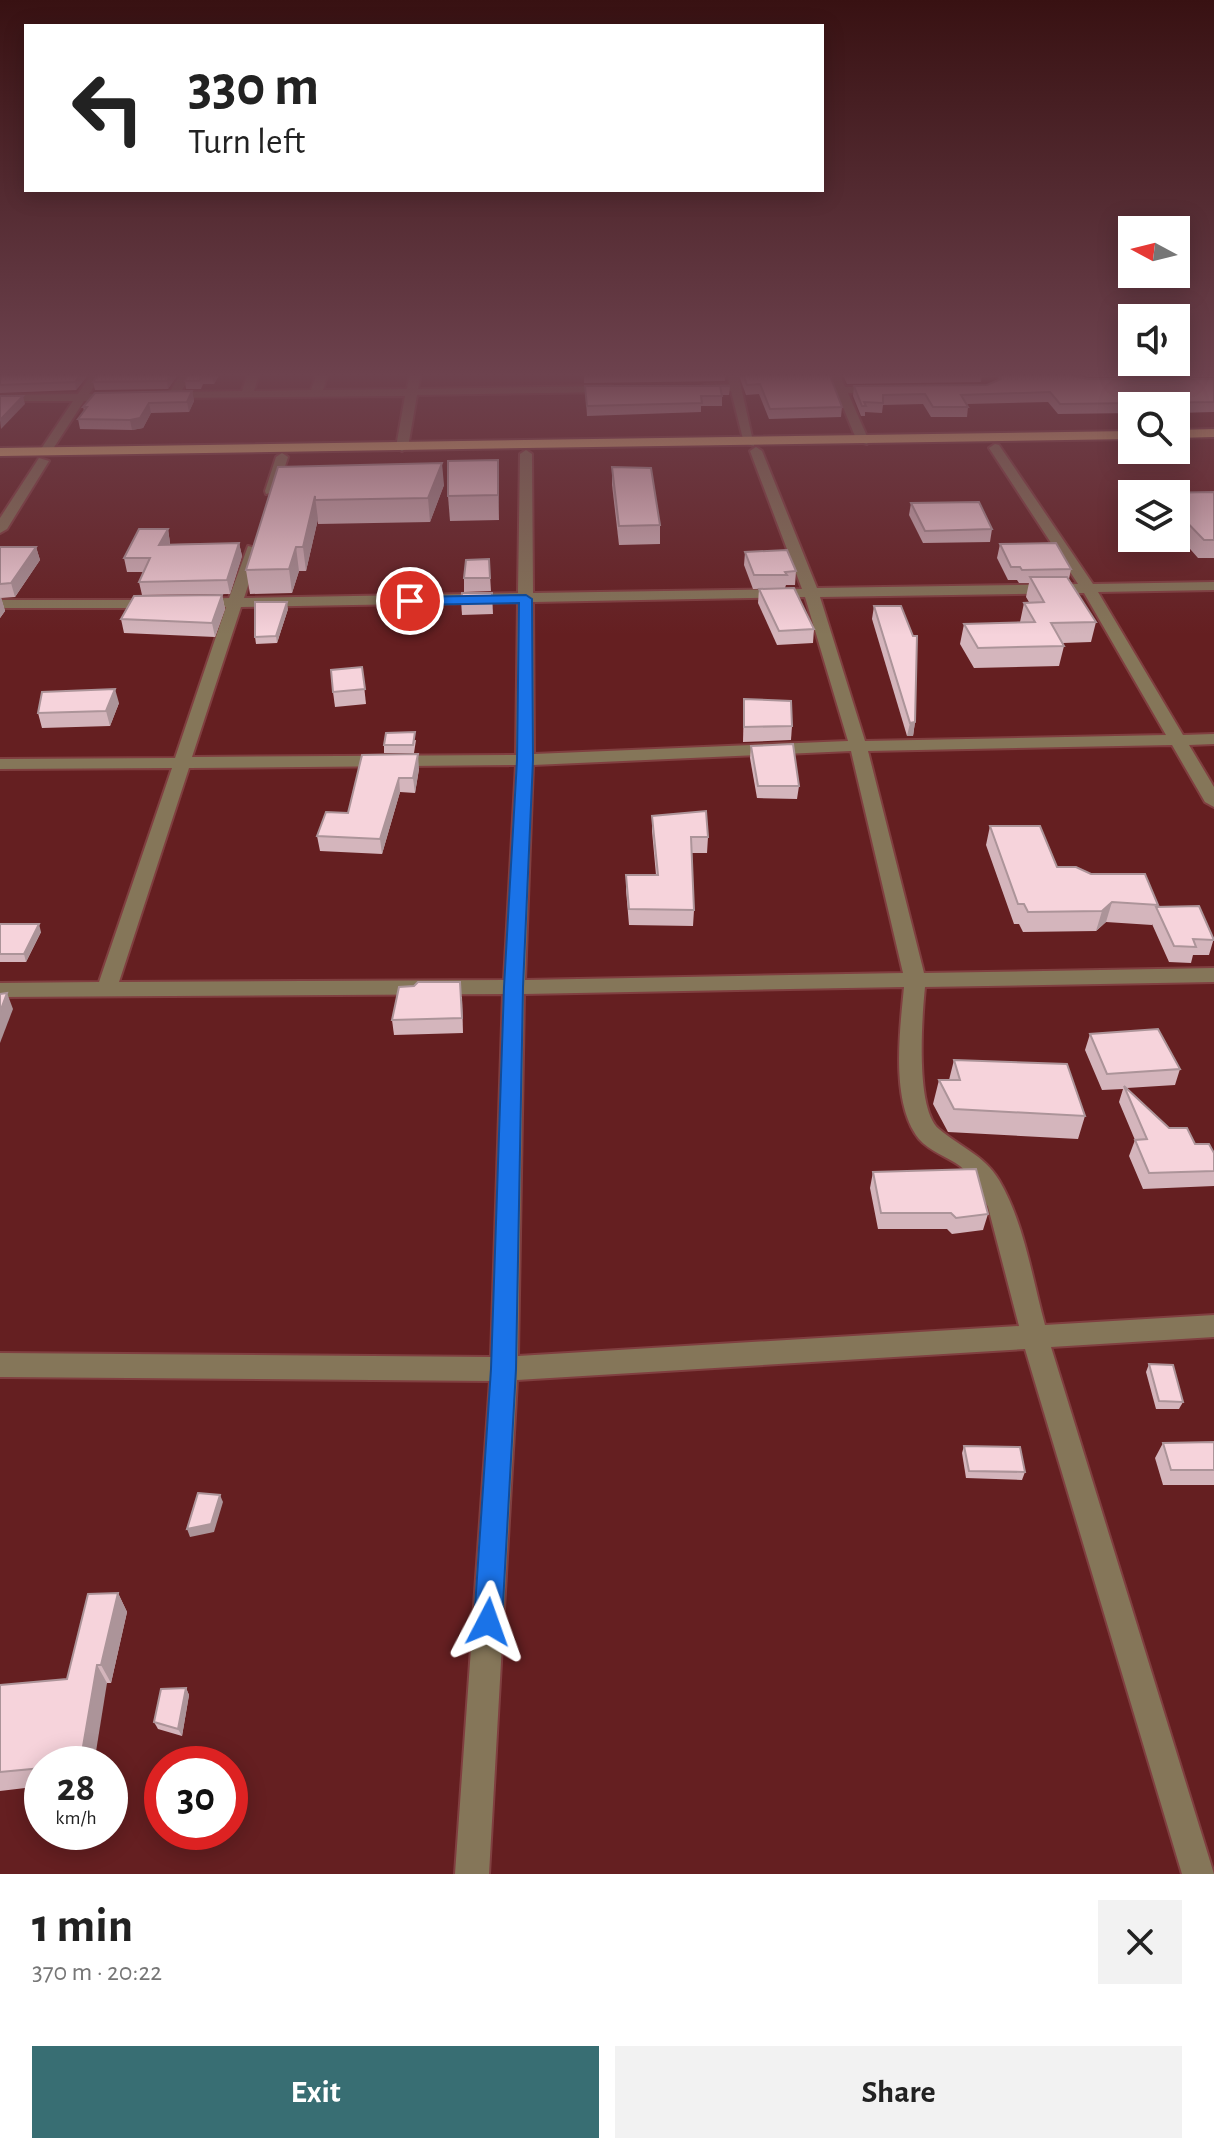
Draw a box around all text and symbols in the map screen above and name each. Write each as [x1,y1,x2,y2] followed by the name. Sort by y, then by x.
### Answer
[56,56,160,160] icon: left
[188,59,319,115] text: 330 m
[188,124,305,160] text: Turn left
[1118,216,1190,288] north arrow
[1118,216,1190,552] map controls
[1118,304,1190,376] button: sound
[1118,392,1190,464] button: search
[1118,480,1190,552] button: layers
[376,567,444,635] pin
[388,579,432,623] icon: arrive
[446,1580,530,1664] position arrow
[144,1746,248,1850] speed limit sign: 30
[57,1768,95,1808] text: 28
[55,1808,97,1828] text: km/h
[1098,1900,1182,1984] button: close
[32,1903,133,1951] text: 1 min
[32,1959,162,1985] text: 370 m · 20:22
[32,2046,599,2138] button: Exit
[615,2046,1182,2138] button: Share

